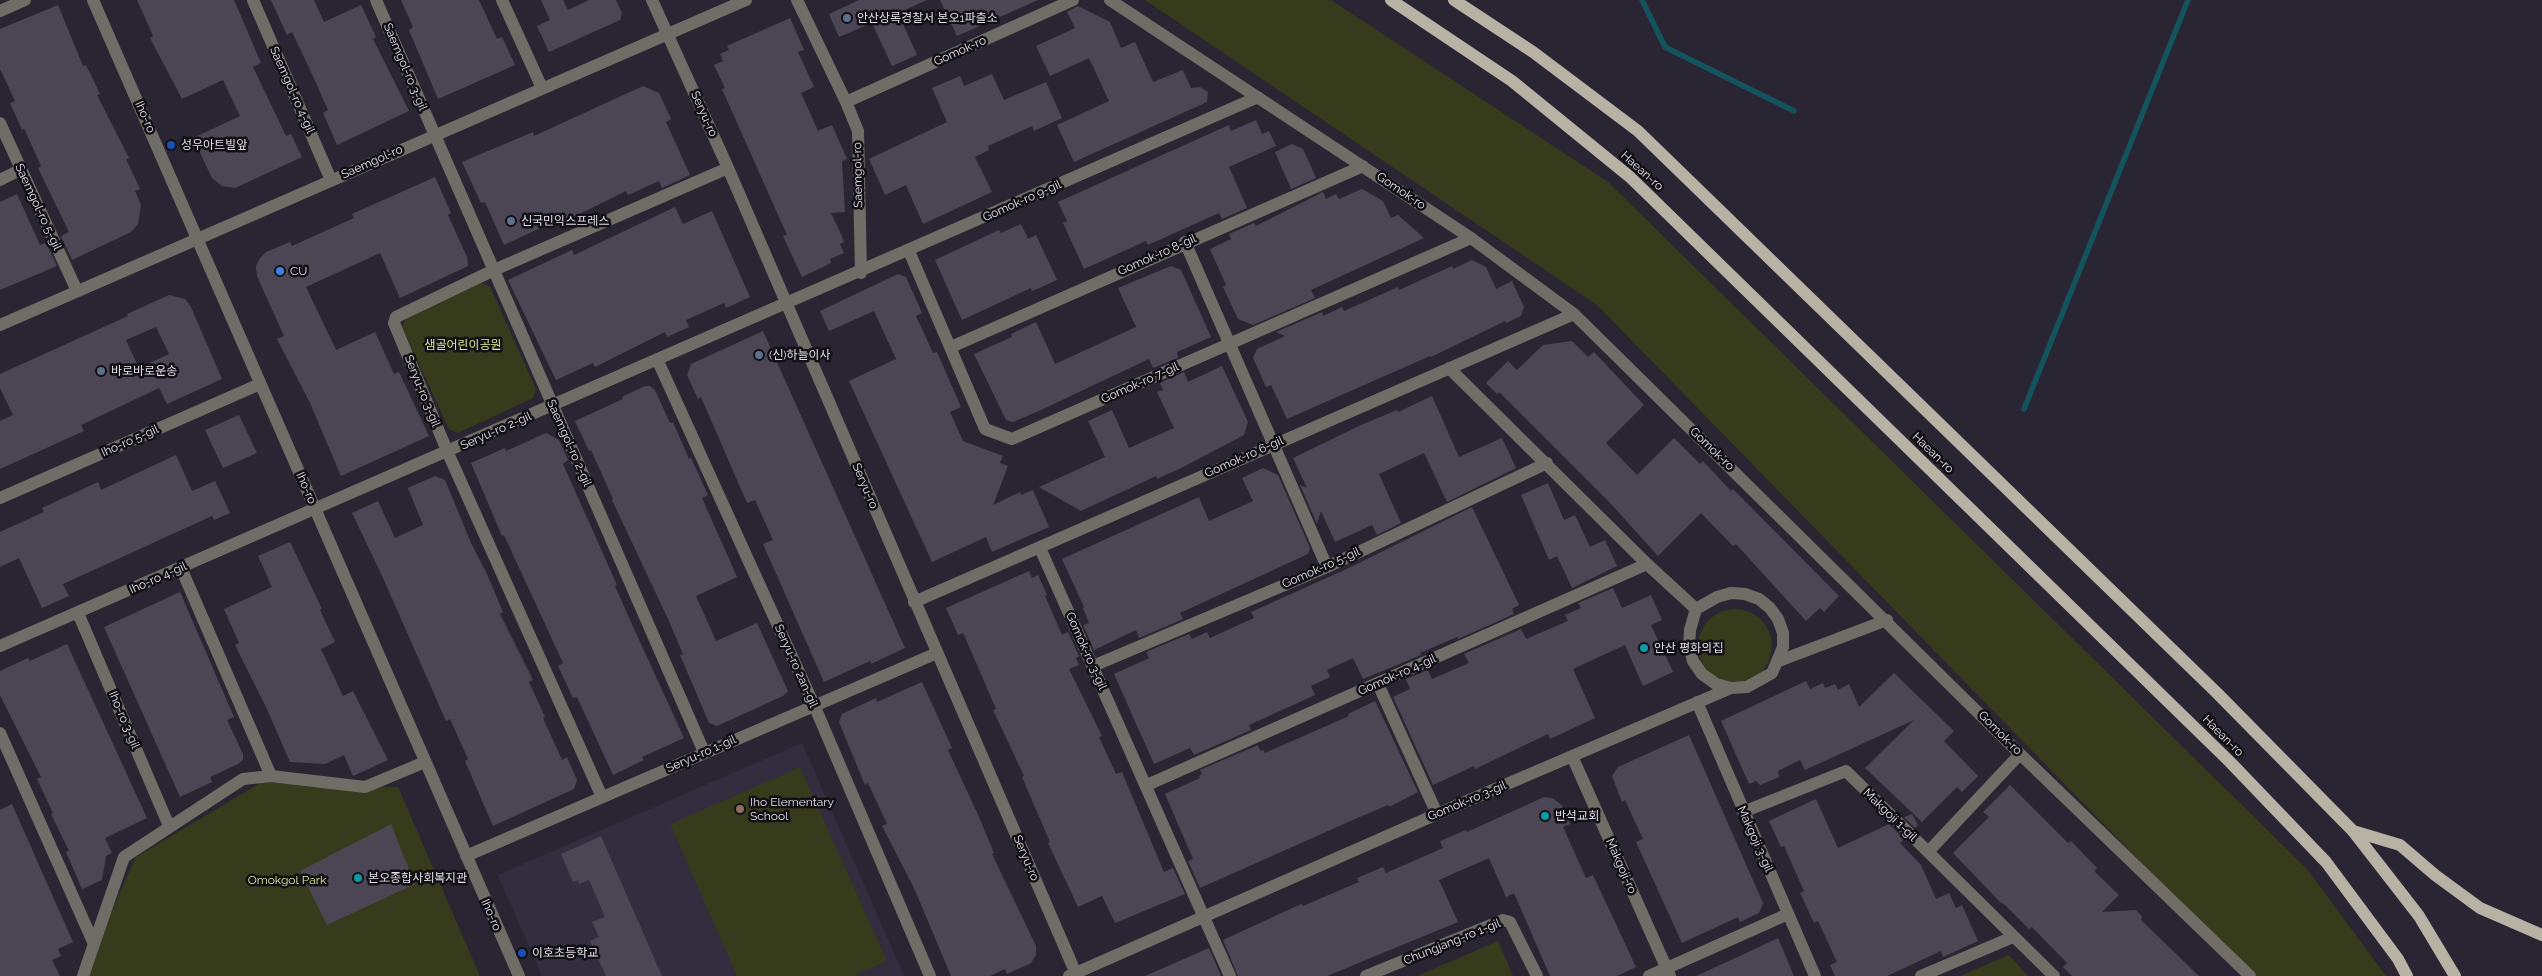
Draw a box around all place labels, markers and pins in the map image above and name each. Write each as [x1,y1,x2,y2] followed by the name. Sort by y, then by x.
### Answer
[857,11,998,25] place label: 안산상록경찰서 본오1파출소
[841,12,853,24] marker: 안산상록경찰서 본오1파출소
[181,138,247,152] place label: 성우아트빌앞
[165,139,177,151] marker: 성우아트빌앞
[521,214,609,228] place label: 신국민익스프레스
[505,215,517,227] marker: 신국민익스프레스
[290,264,307,278] place label: CU
[274,265,286,277] marker: CU
[769,348,831,362] place label: (신)하늘이사
[753,349,765,361] marker: (신)하늘이사
[111,364,177,378] place label: 바로바로운송
[95,365,107,377] marker: 바로바로운송
[1654,641,1723,655] place label: 안산 평화의집
[1638,642,1650,654] marker: 안산 평화의집
[750,795,834,823] place label: Iho Elementary School
[734,803,746,815] marker: Iho Elementary School
[1555,809,1599,823] place label: 반석교회
[1539,810,1551,822] marker: 반석교회
[368,871,467,885] place label: 본오종합사회복지관
[352,872,364,884] marker: 본오종합사회복지관
[532,946,598,960] place label: 이호초등학교
[516,947,528,959] marker: 이호초등학교

